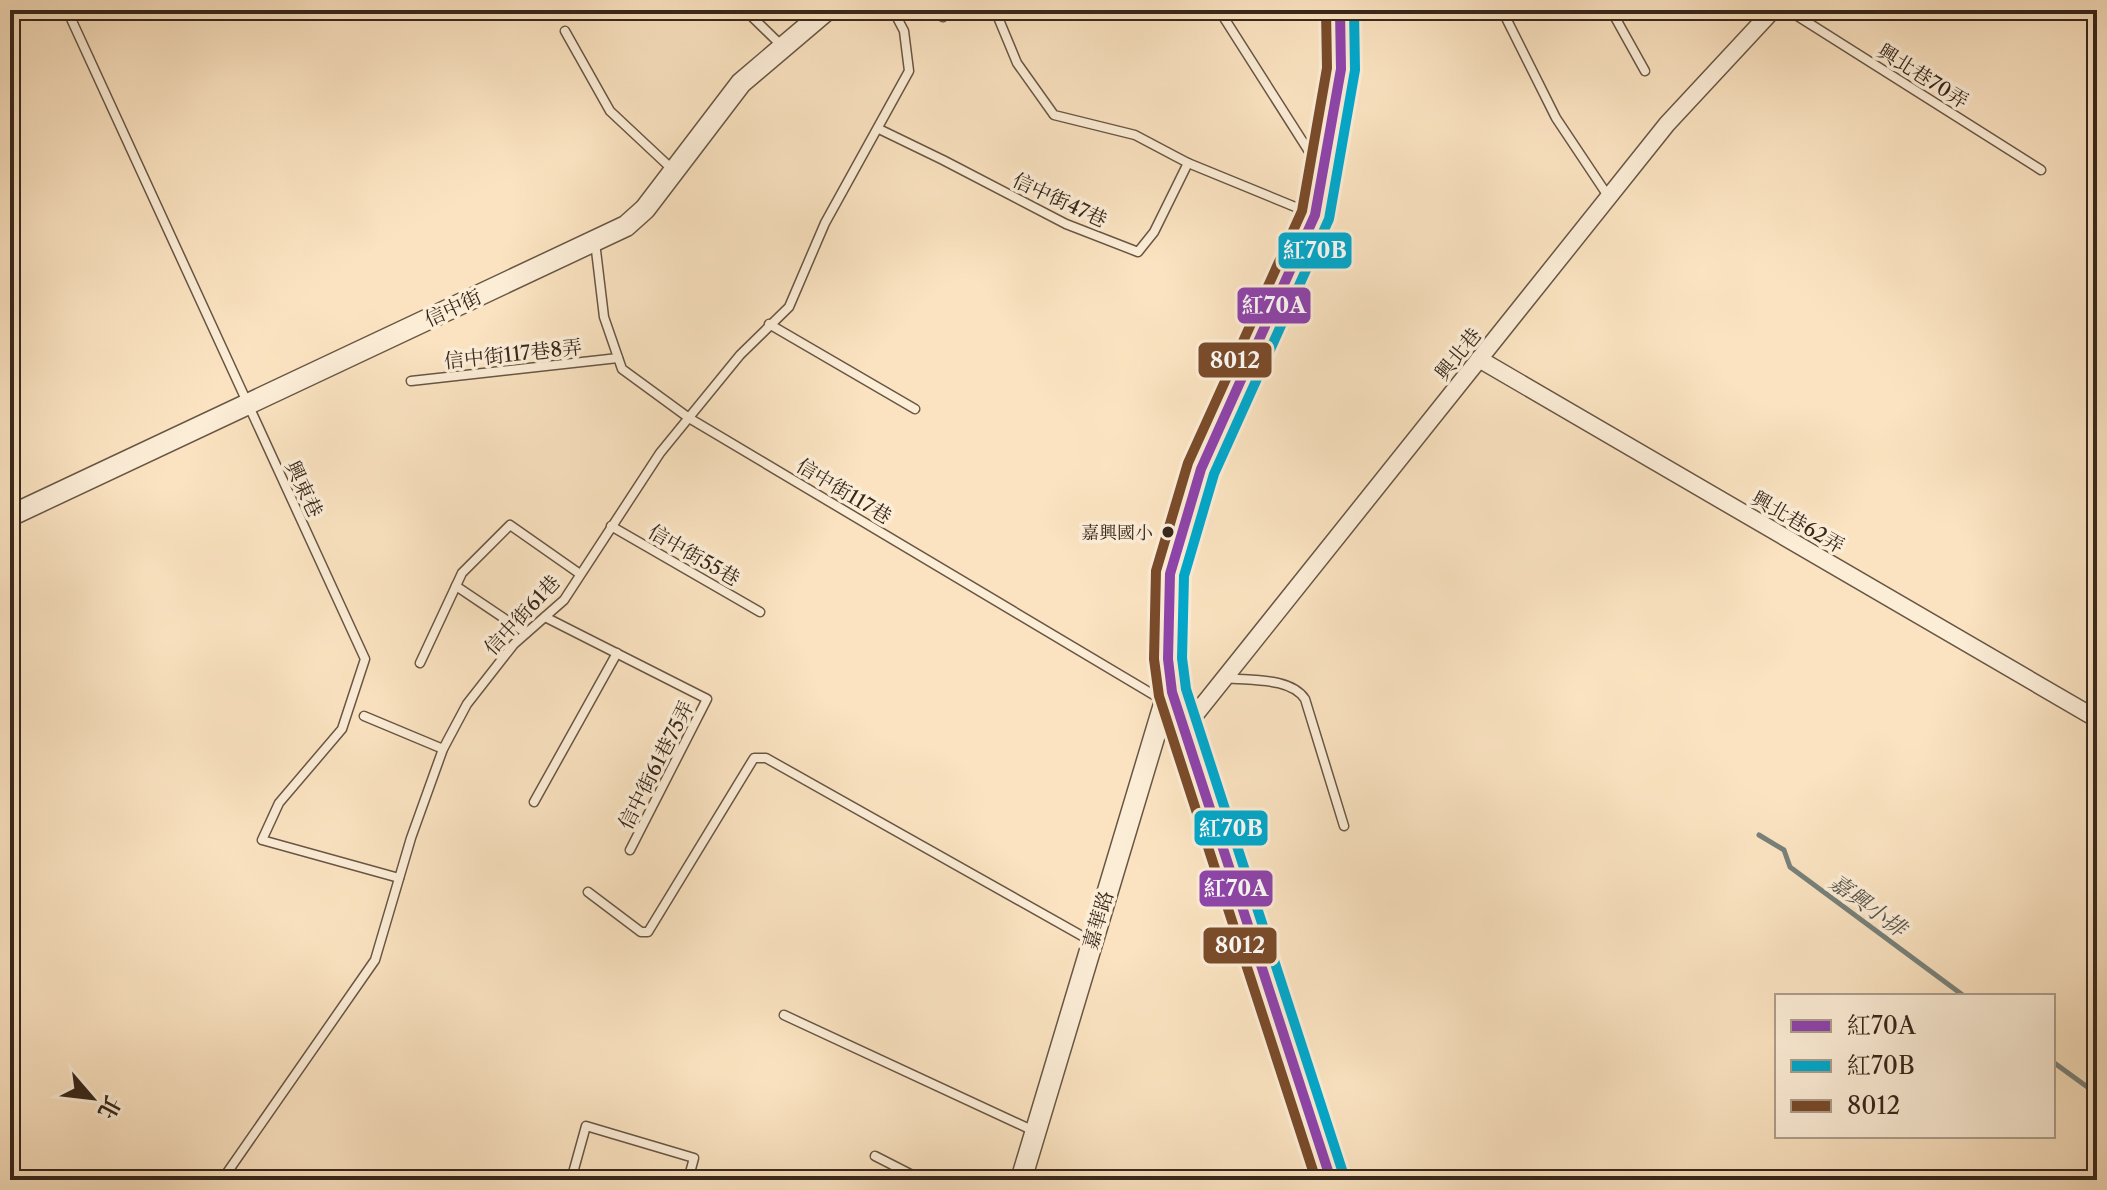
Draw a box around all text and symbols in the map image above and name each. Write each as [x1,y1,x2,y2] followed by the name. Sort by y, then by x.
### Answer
[1873,39,1973,113] street label: 興北巷70弄
[1009,168,1111,232] street label: 信中街47巷
[1277,231,1353,270] line badge: 紅70B
[1283,237,1347,264] text: 紅70B
[421,284,485,332] street label: 信中街
[1236,286,1312,325] line badge: 紅70A
[1242,292,1307,319] text: 紅70A
[1430,323,1486,385] street label: 興北巷
[443,335,583,373] street label: 信中街117巷8弄
[1197,341,1273,379] line badge: 8012
[1210,347,1260,374] text: 8012
[792,453,896,529] street label: 信中街117巷
[280,457,328,521] street label: 興東巷
[1747,486,1849,558] street label: 興北巷62弄
[644,519,744,591] street label: 信中街55巷
[1081,522,1153,544] place label: 嘉興國小
[1160,524,1176,540] marker: 嘉興國小
[479,570,565,660] street label: 信中街61巷
[613,697,699,833] street label: 信中街61巷75弄
[1193,809,1269,847] line badge: 紅70B
[1199,815,1263,842] text: 紅70B
[1198,869,1274,908] line badge: 紅70A
[1824,869,1914,944] water label: 嘉興小排
[1204,875,1269,902] text: 紅70A
[1078,888,1118,952] street label: 嘉華路
[1202,926,1278,965] line badge: 8012
[1215,932,1265,959] text: 8012
[1775,994,2055,1138] legend
[1847,1011,1917,1040] text: 紅70A
[1847,1051,1915,1080] text: 紅70B
[52,1058,132,1138] north arrow
[92,1091,126,1123] text: 北
[1847,1091,1900,1120] text: 8012

